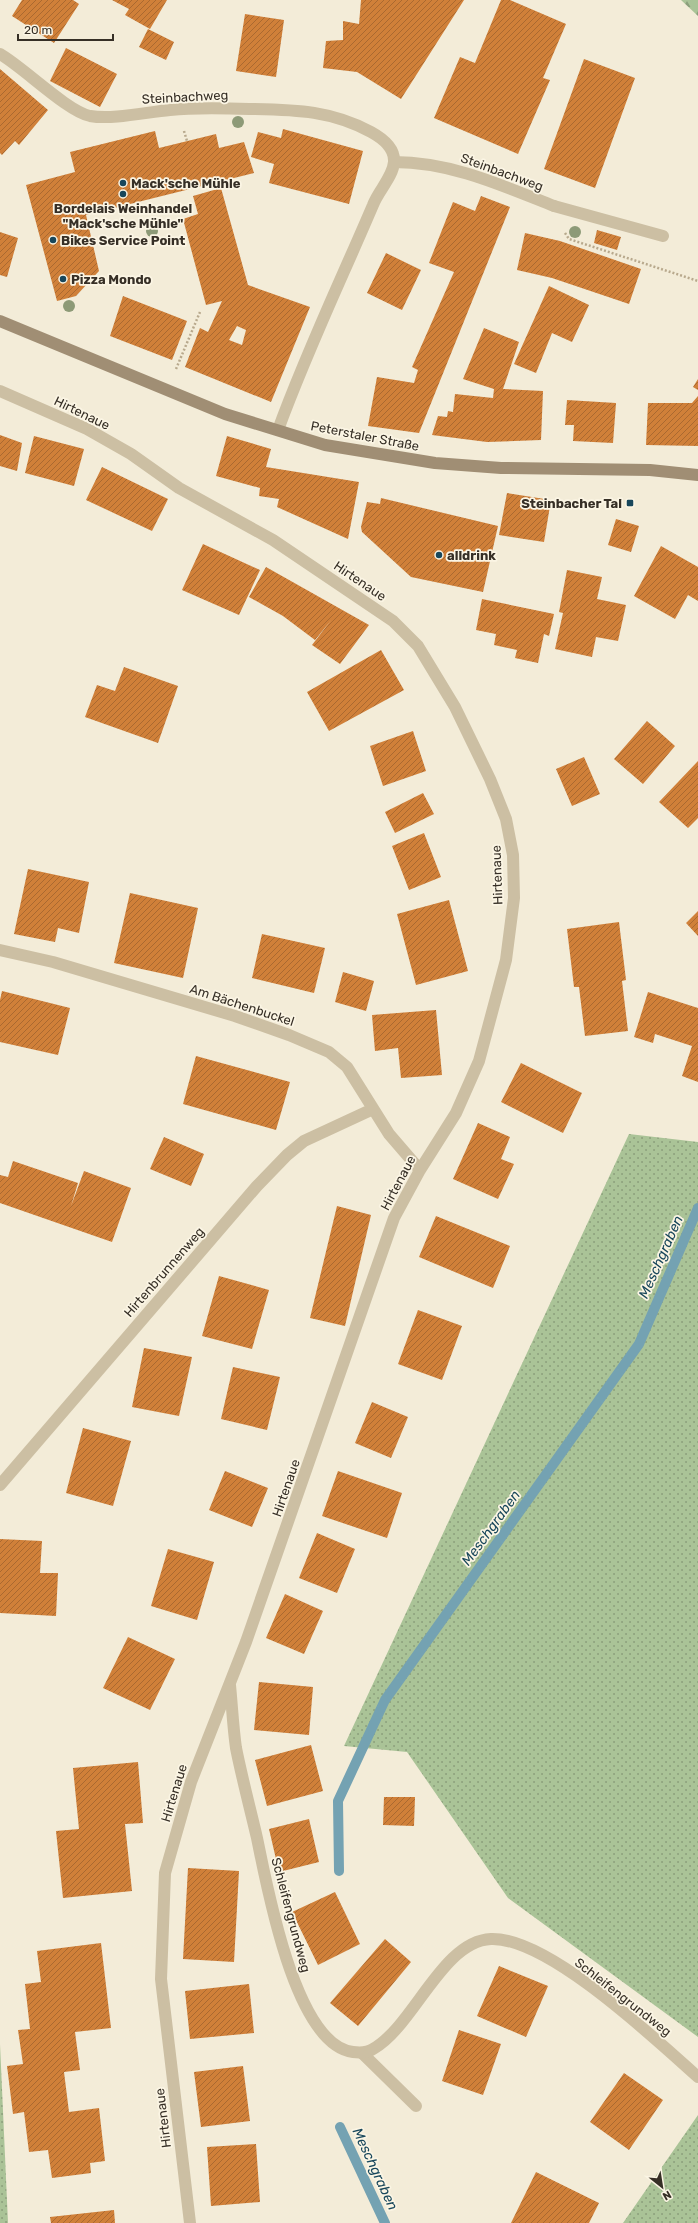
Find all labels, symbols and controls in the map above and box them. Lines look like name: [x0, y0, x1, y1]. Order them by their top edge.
scale bar: [18, 16, 113, 42]
text: 20 m: [24, 23, 52, 37]
street label: Steinbachweg: [141, 87, 229, 108]
street label: Steinbachweg: [458, 150, 545, 195]
place label: Mack'sche Mühle: [131, 176, 241, 191]
marker: Mack'sche Mühle: [118, 178, 128, 188]
marker: Bordelais Weinhandel "Mack'sche Mühle": [118, 189, 128, 199]
place label: Bordelais Weinhandel "Mack'sche Mühle": [54, 201, 192, 231]
place label: Bikes Service Point: [61, 233, 185, 248]
marker: Bikes Service Point: [48, 235, 58, 245]
place label: Pizza Mondo: [71, 272, 152, 287]
marker: Pizza Mondo: [58, 274, 68, 284]
street label: Hirtenaue: [52, 393, 112, 433]
street label: Peterstaler Straße: [310, 418, 420, 454]
place label: Steinbacher Tal: [521, 496, 622, 511]
marker: Steinbacher Tal: [625, 498, 635, 508]
place label: alldrink: [447, 548, 496, 563]
marker: alldrink: [434, 550, 444, 560]
street label: Hirtenaue: [331, 558, 389, 604]
street label: Hirtenaue: [488, 845, 506, 905]
street label: Am Bächenbuckel: [188, 981, 296, 1029]
street label: Hirtenaue: [377, 1153, 419, 1213]
water label: Meschgraben: [635, 1213, 687, 1301]
street label: Hirtenbrunnenweg: [121, 1224, 208, 1321]
street label: Hirtenaue: [269, 1457, 303, 1519]
water label: Meschgraben: [458, 1487, 524, 1569]
street label: Hirtenaue: [158, 1762, 190, 1824]
street label: Schleifengrundweg: [267, 1856, 314, 1974]
street label: Schleifengrundweg: [571, 1955, 674, 2040]
street label: Hirtenaue: [152, 2087, 174, 2149]
water label: Meschgraben: [349, 2125, 401, 2213]
north arrow: [642, 2167, 682, 2207]
text: N: [660, 2188, 673, 2203]

